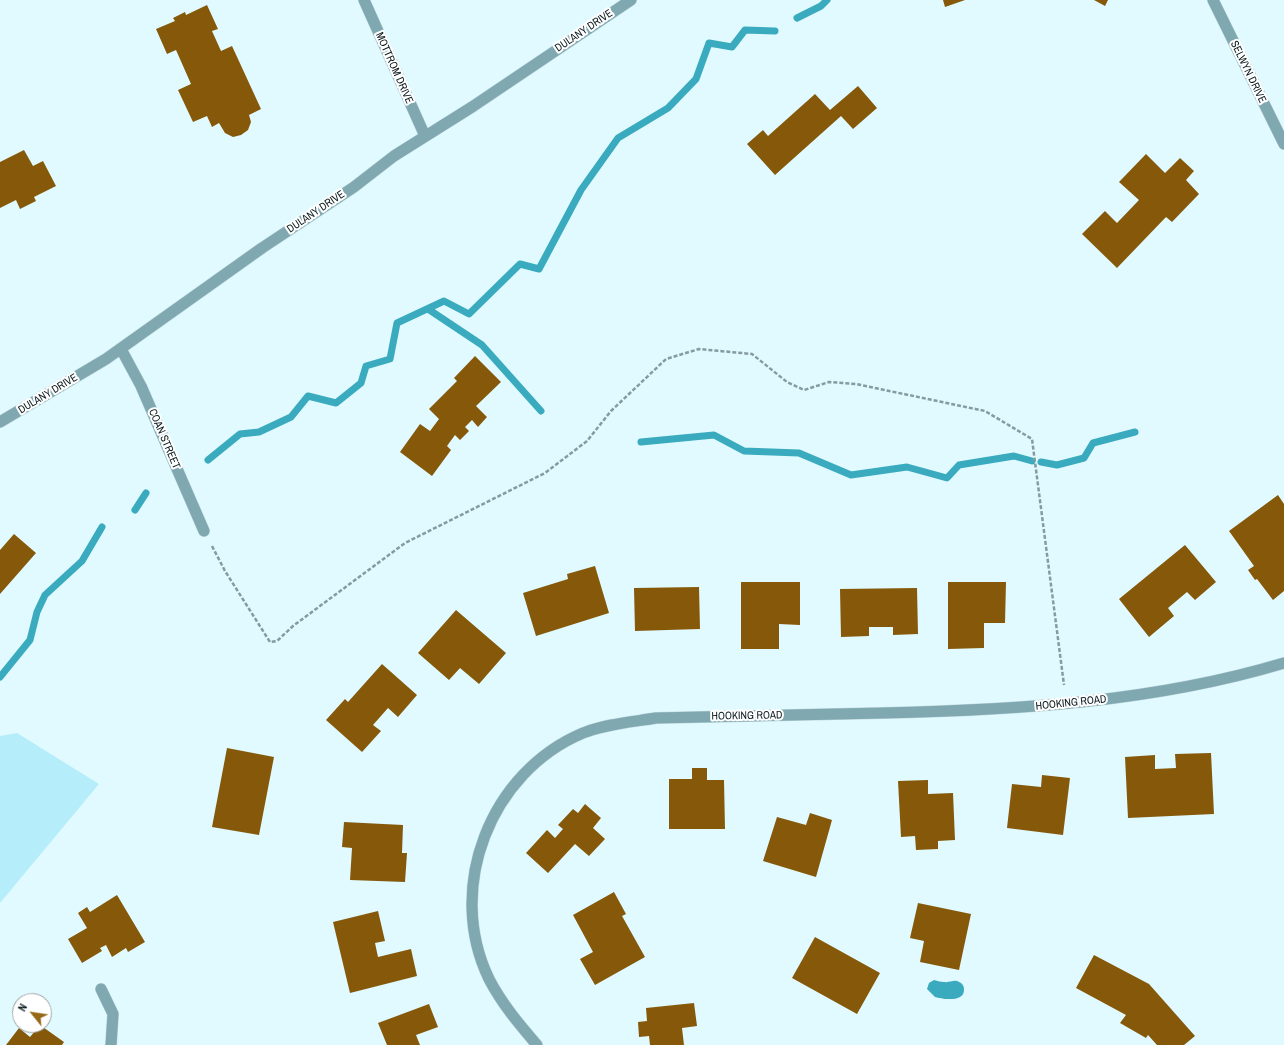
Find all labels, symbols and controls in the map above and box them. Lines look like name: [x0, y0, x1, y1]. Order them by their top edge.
street label: DULANY DRIVE: [553, 7, 615, 55]
street label: MOTTROM DRIVE: [372, 30, 416, 106]
street label: SELWYN DRIVE: [1227, 39, 1269, 105]
street label: DULANY DRIVE: [285, 188, 347, 236]
street label: DULANY DRIVE: [16, 371, 80, 417]
street label: COAN STREET: [145, 407, 183, 471]
street label: HOOKING ROAD: [1035, 693, 1107, 713]
street label: HOOKING ROAD: [711, 709, 783, 723]
north arrow: [12, 993, 52, 1033]
text: N: [15, 1001, 30, 1014]

